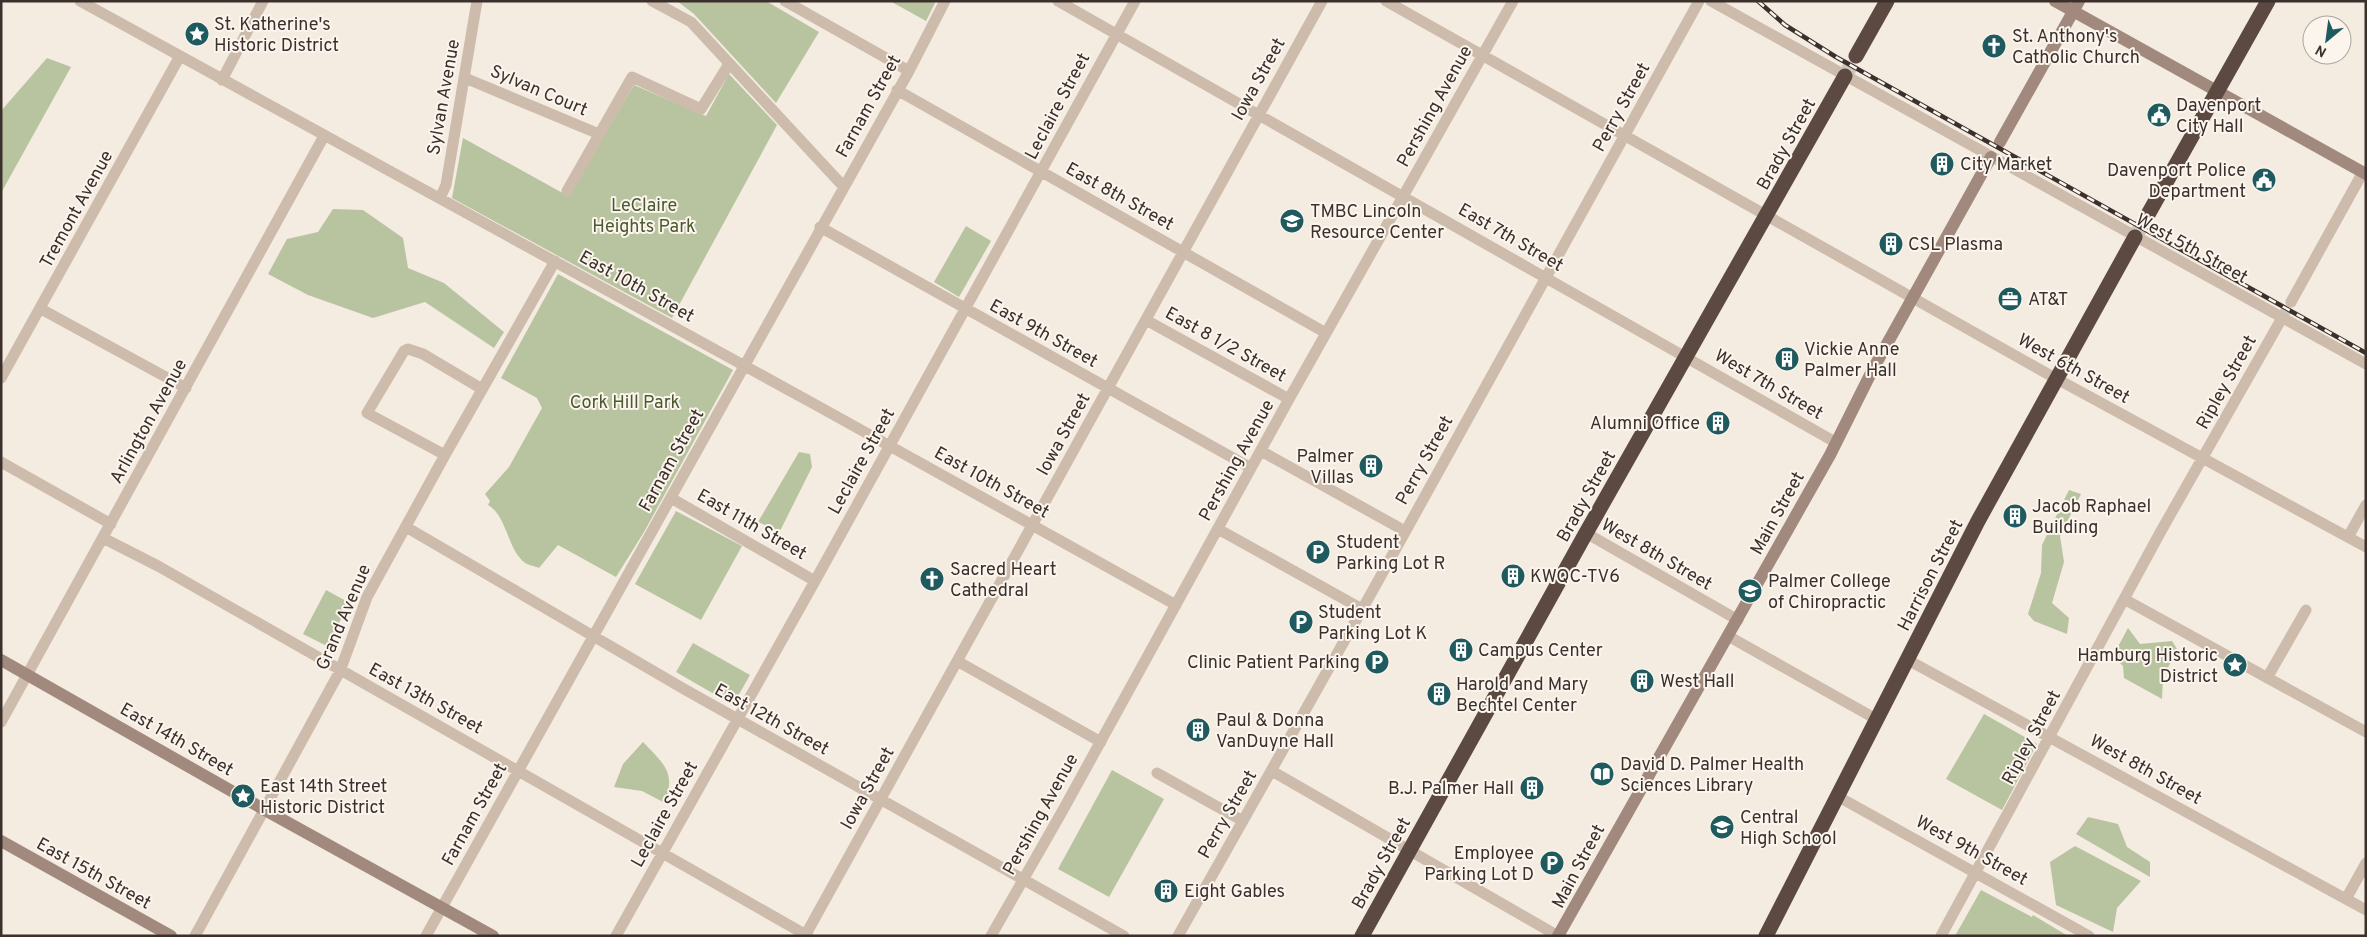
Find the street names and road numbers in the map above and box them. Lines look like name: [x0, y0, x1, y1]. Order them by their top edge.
street label: Iowa Street: [1227, 34, 1291, 125]
street label: Sylvan Avenue: [423, 38, 466, 157]
street label: Pershing Avenue: [1392, 42, 1478, 172]
street label: Leclaire Street: [1021, 49, 1096, 164]
street label: Farnam Street: [832, 51, 907, 162]
street label: Perry Street: [1588, 59, 1656, 156]
street label: Sylvan Court: [486, 61, 591, 122]
street label: Brady Street: [1753, 95, 1822, 195]
street label: Tremont Avenue: [35, 147, 119, 273]
street label: East 8th Street: [1061, 158, 1178, 237]
street label: East 7th Street: [1453, 199, 1567, 278]
street label: West 5th Street: [2131, 209, 2252, 290]
street label: East 10th Street: [575, 246, 698, 328]
street label: East 9th Street: [985, 295, 1102, 374]
street label: East 8 1/2 Street: [1161, 303, 1290, 388]
street label: West 6th Street: [2013, 329, 2133, 410]
street label: Ripley Street: [2192, 332, 2263, 434]
street label: West 7th Street: [1710, 345, 1827, 426]
street label: Arlington Avenue: [105, 355, 193, 488]
street label: Iowa Street: [1032, 389, 1096, 480]
street label: Pershing Avenue: [1194, 396, 1280, 526]
street label: Farnam Street: [635, 405, 710, 516]
street label: Leclaire Street: [824, 405, 901, 519]
street label: Perry Street: [1391, 412, 1459, 509]
street label: East 10th Street: [930, 442, 1053, 524]
street label: Brady Street: [1553, 447, 1622, 547]
street label: Main Street: [1746, 468, 1811, 559]
street label: East 11th Street: [692, 485, 810, 566]
street label: West 8th Street: [1597, 514, 1716, 596]
street label: Harrison Street: [1893, 516, 1969, 635]
street label: Grand Avenue: [312, 561, 377, 674]
street label: East 13th Street: [364, 658, 486, 740]
street label: East 12th Street: [710, 679, 833, 761]
street label: Ripley Street: [1998, 686, 2067, 789]
street label: East 14th Street: [115, 698, 237, 782]
street label: West 8th Street: [2085, 730, 2205, 811]
street label: Iowa Street: [836, 743, 900, 834]
street label: Pershing Avenue: [998, 750, 1084, 880]
street label: Leclaire Street: [627, 758, 704, 872]
street label: Farnam Street: [438, 759, 513, 870]
street label: Perry Street: [1194, 766, 1263, 863]
street label: West 9th Street: [1911, 811, 2031, 892]
street label: Brady Street: [1348, 814, 1417, 914]
street label: Main Street: [1548, 821, 1611, 913]
street label: East 15th Street: [32, 833, 155, 915]

